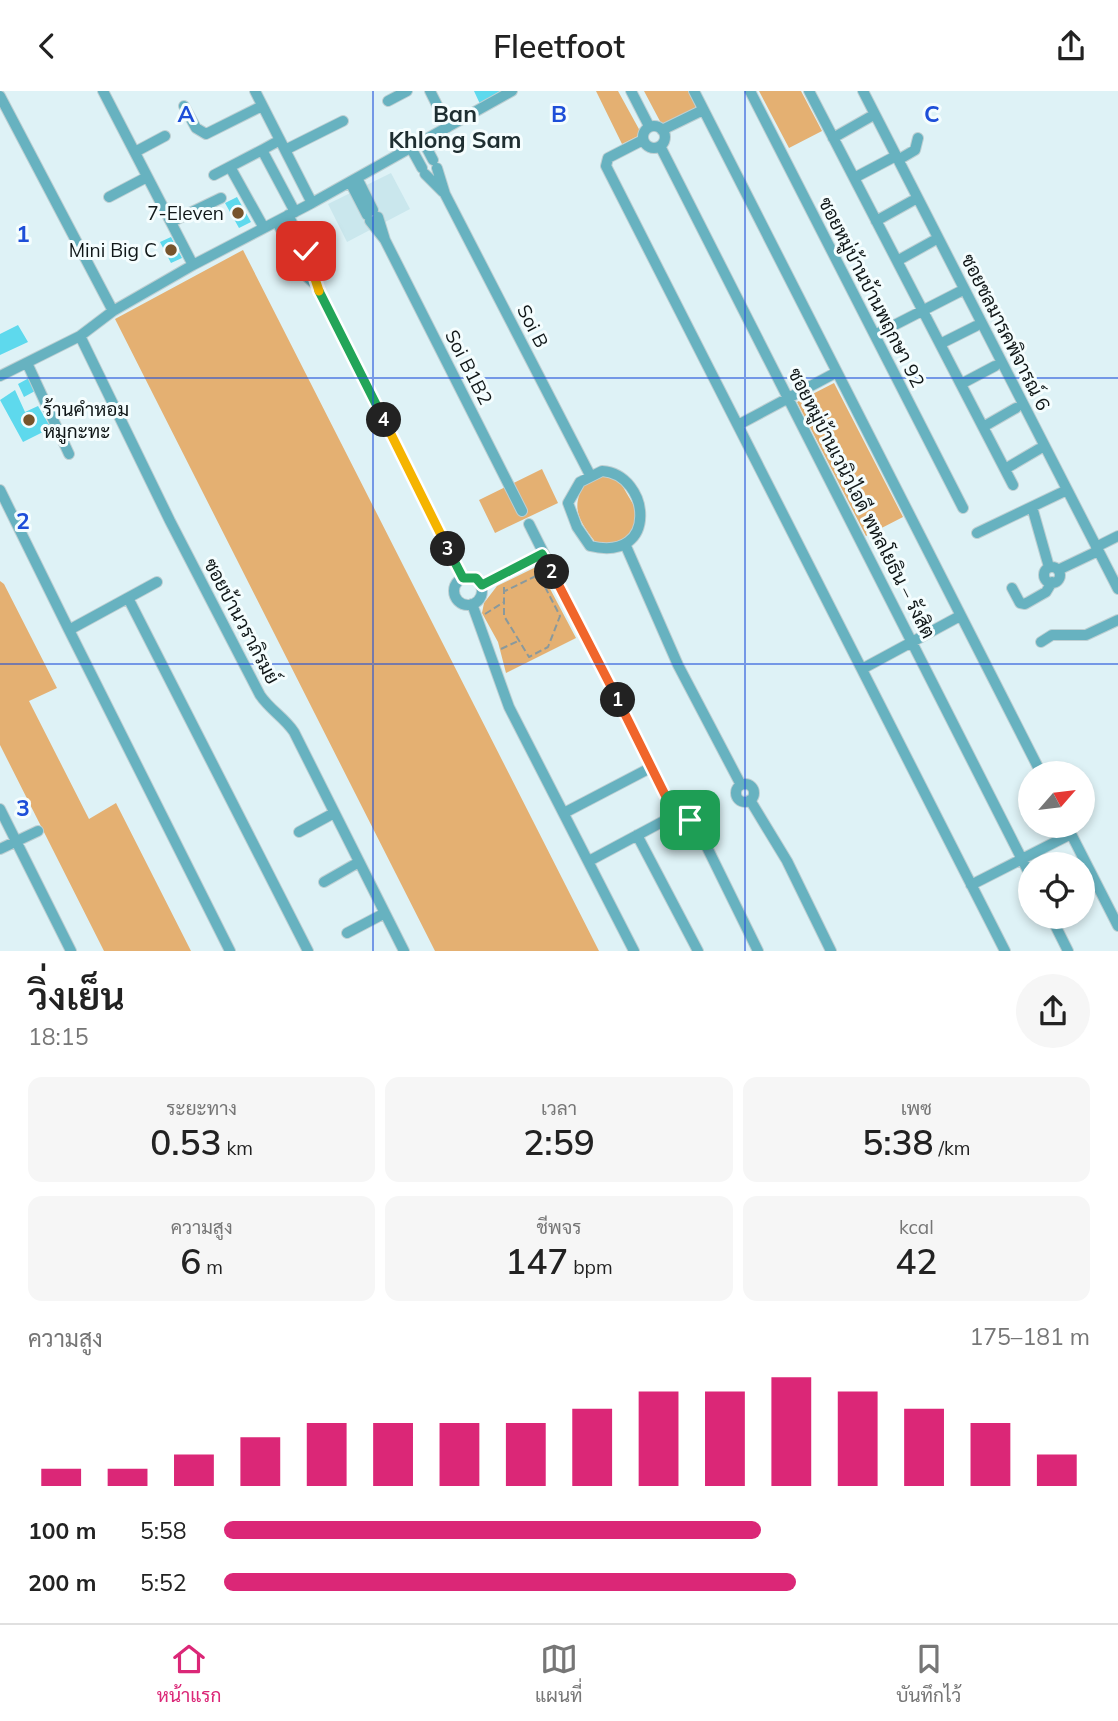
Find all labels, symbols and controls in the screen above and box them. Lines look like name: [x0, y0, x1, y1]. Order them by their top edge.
text: Fleetfoot: [493, 26, 625, 66]
icon: back: [28, 27, 66, 65]
icon: share: [1052, 27, 1090, 65]
text: A: [177, 99, 195, 128]
district label: Ban Khlong Sam: [388, 99, 522, 154]
text: B: [551, 99, 567, 128]
text: C: [924, 99, 940, 128]
street label: ซอยหมู่บ้านบ้านพฤกษา 92: [812, 193, 930, 392]
place label: 7-Eleven: [147, 201, 224, 225]
marker: 7-Eleven: [230, 205, 246, 221]
text: 1: [16, 219, 30, 248]
pin: [276, 221, 336, 281]
icon: check: [287, 232, 325, 270]
place label: Mini Big C: [69, 238, 157, 262]
marker: Mini Big C: [163, 242, 179, 258]
street label: ซอยชลมารคพิจารณ์ 6: [956, 250, 1056, 414]
street label: Soi B: [512, 300, 554, 352]
street label: Soi B1B2: [440, 326, 498, 408]
street label: ซอยหมู่บ้านเวนิวไอดี พหลโยธิน – รังสิต: [781, 364, 941, 643]
place label: ร้านคำหอม หมูกะทะ: [43, 397, 129, 445]
pin: 4: [366, 403, 402, 437]
text: 4: [378, 407, 389, 431]
marker: ร้านคำหอม หมูกะทะ: [21, 412, 37, 428]
text: 2: [16, 506, 30, 535]
pin: 3: [430, 531, 466, 567]
text: 3: [442, 536, 453, 560]
street label: ซอยบ้านวราภิรมย์: [199, 554, 285, 688]
pin: 2: [534, 554, 570, 589]
text: 2: [546, 559, 557, 583]
pin: 1: [600, 683, 636, 717]
text: 1: [612, 687, 623, 711]
north arrow: [1018, 761, 1096, 838]
map controls: [1018, 761, 1095, 929]
pin: [660, 790, 720, 850]
text: 3: [16, 793, 30, 822]
icon: arrive: [671, 801, 709, 839]
button: locate: [1018, 852, 1095, 929]
text: วิ่งเย็น: [28, 972, 125, 1020]
button: share: [1016, 974, 1090, 1048]
text: 18:15: [28, 1022, 88, 1051]
text: ระยะทาง: [166, 1096, 237, 1120]
text: เวลา: [541, 1096, 577, 1120]
text: เพซ: [901, 1096, 932, 1120]
text: 0.53: [150, 1120, 222, 1164]
text: 2:59: [523, 1120, 595, 1164]
text: 5:38: [862, 1120, 934, 1164]
text: km: [222, 1136, 253, 1160]
text: /km: [934, 1136, 970, 1160]
text: ความสูง: [171, 1215, 233, 1239]
text: ชีพจร: [537, 1215, 581, 1239]
text: kcal: [899, 1215, 934, 1239]
text: 6: [180, 1239, 201, 1283]
text: 147: [505, 1239, 568, 1283]
text: 42: [895, 1239, 937, 1283]
text: m: [201, 1255, 223, 1279]
text: bpm: [568, 1255, 613, 1279]
text: 175–181 m: [969, 1322, 1090, 1351]
text: ความสูง: [28, 1324, 103, 1353]
text: 100 m: [28, 1516, 96, 1545]
text: 5:58: [140, 1516, 187, 1545]
text: 200 m: [28, 1568, 96, 1597]
text: 5:52: [140, 1568, 187, 1597]
tab: หน้าแรก: [157, 1640, 221, 1707]
tab: แผนที่: [535, 1640, 583, 1707]
tab: บันทึกไว้: [896, 1640, 961, 1707]

